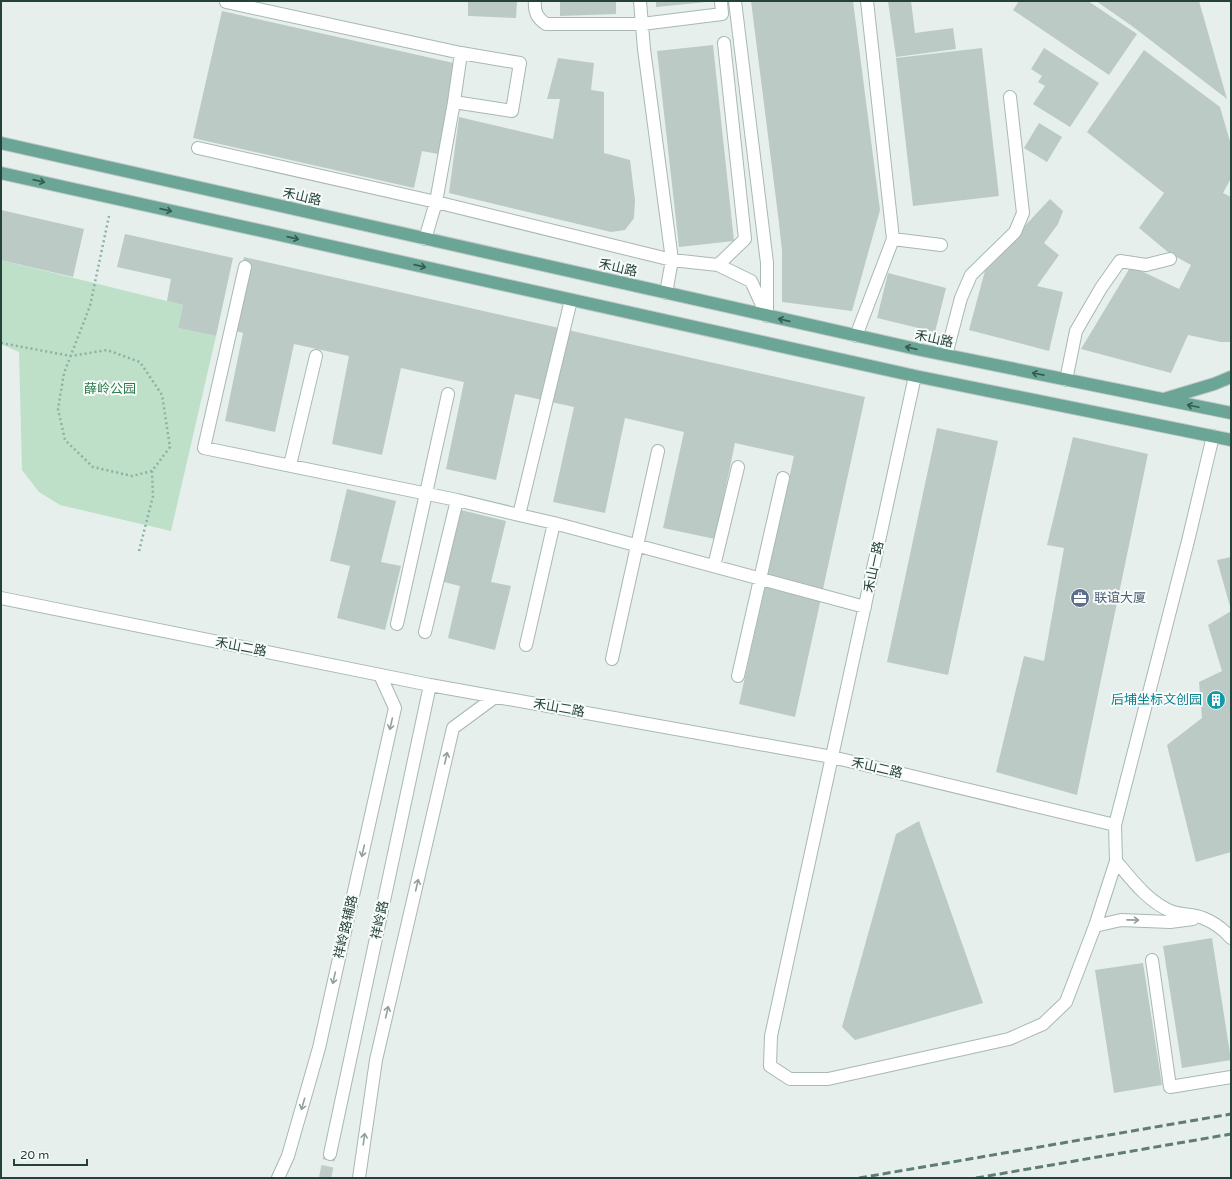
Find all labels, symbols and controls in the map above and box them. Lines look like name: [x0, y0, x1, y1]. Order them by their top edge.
one-way arrow: [32, 178, 45, 186]
street label: 禾山路: [281, 185, 323, 209]
one-way arrow: [159, 206, 172, 214]
one-way arrow: [286, 234, 299, 242]
street label: 禾山路: [597, 256, 639, 280]
one-way arrow: [413, 263, 426, 271]
one-way arrow: [778, 315, 791, 323]
street label: 禾山路: [913, 327, 955, 351]
one-way arrow: [904, 344, 917, 352]
one-way arrow: [1032, 370, 1045, 378]
park label: 薛岭公园: [84, 381, 136, 397]
one-way arrow: [1187, 401, 1200, 409]
street label: 禾山一路: [861, 540, 887, 594]
office icon: 联谊大厦: [1069, 587, 1091, 609]
place label: 联谊大厦: [1094, 590, 1146, 606]
street label: 禾山二路: [214, 634, 268, 660]
building icon: 后埔坐标文创园: [1205, 689, 1227, 711]
place label: 后埔坐标文创园: [1111, 692, 1202, 708]
street label: 禾山二路: [532, 696, 586, 720]
one-way arrow: [387, 717, 394, 730]
one-way arrow: [443, 752, 450, 765]
street label: 禾山二路: [850, 754, 904, 782]
one-way arrow: [358, 844, 366, 857]
one-way arrow: [413, 879, 421, 892]
street label: 祥岭路辅路: [331, 894, 361, 960]
street label: 祥岭路: [368, 899, 392, 941]
one-way arrow: [1126, 916, 1139, 924]
one-way arrow: [330, 971, 338, 984]
one-way arrow: [384, 1005, 392, 1018]
one-way arrow: [299, 1097, 306, 1110]
one-way arrow: [360, 1133, 368, 1146]
scale bar: [14, 1141, 87, 1167]
text: 20 m: [20, 1148, 49, 1162]

